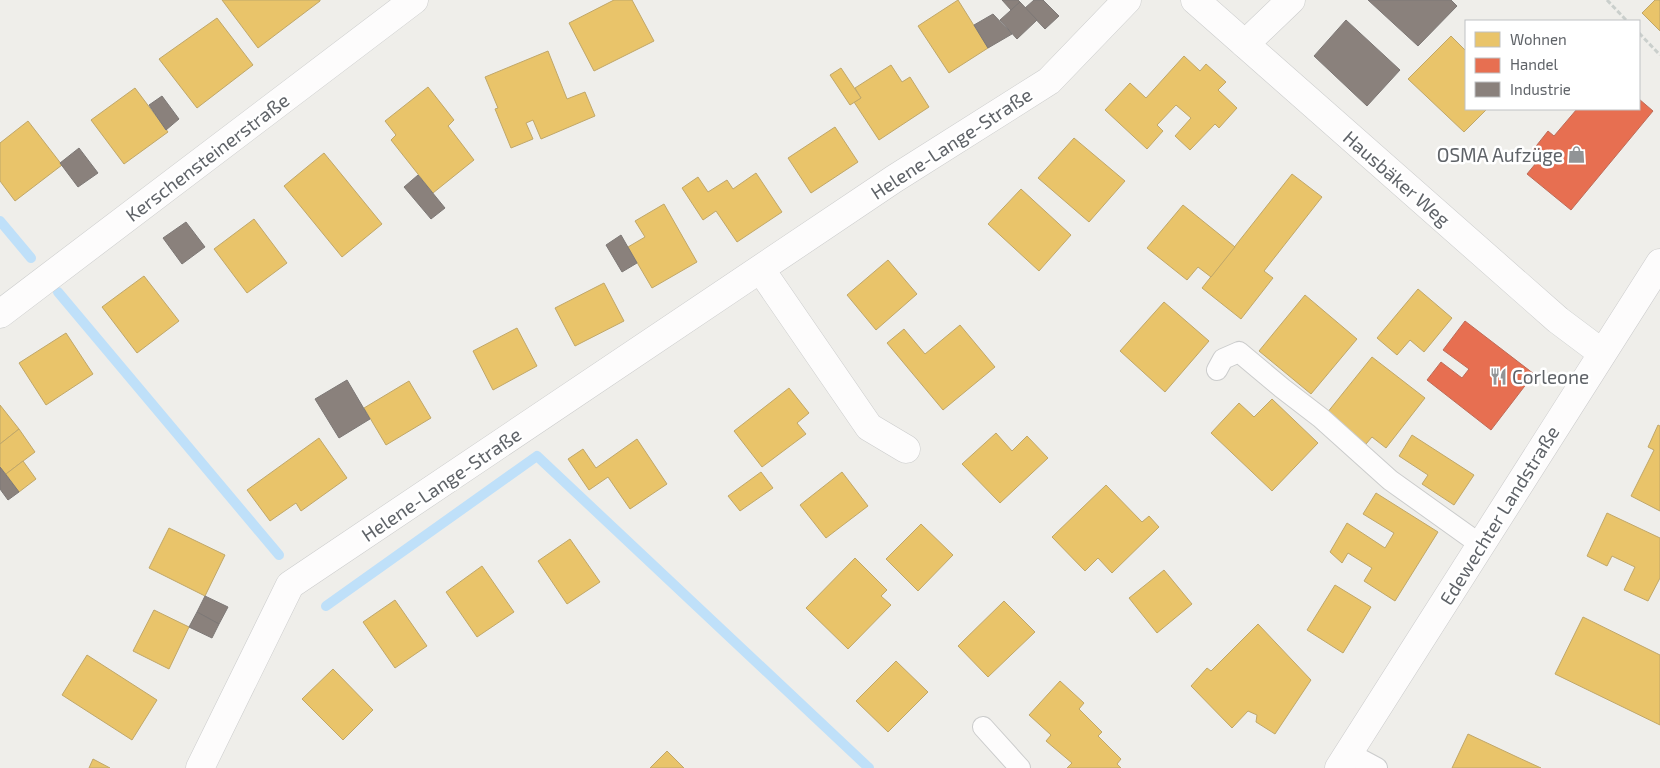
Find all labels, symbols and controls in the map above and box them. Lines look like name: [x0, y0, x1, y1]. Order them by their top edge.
legend: [1465, 20, 1640, 110]
text: Wohnen: [1510, 30, 1567, 48]
text: Handel: [1510, 55, 1559, 73]
text: Industrie: [1510, 80, 1571, 98]
street label: Helene-Lange-Straße: [866, 82, 1036, 204]
street label: Kerschensteinerstraße: [121, 88, 293, 226]
street label: Hausbäker Weg: [1339, 125, 1455, 231]
place label: OSMA Aufzüge: [1437, 143, 1563, 166]
shop icon: OSMA Aufzüge: [1567, 144, 1587, 164]
place label: Corleone: [1512, 365, 1589, 388]
restaurant icon: Corleone: [1488, 366, 1508, 386]
street label: Edewechter Landstraße: [1434, 421, 1564, 609]
street label: Helene-Lange-Straße: [357, 422, 525, 546]

